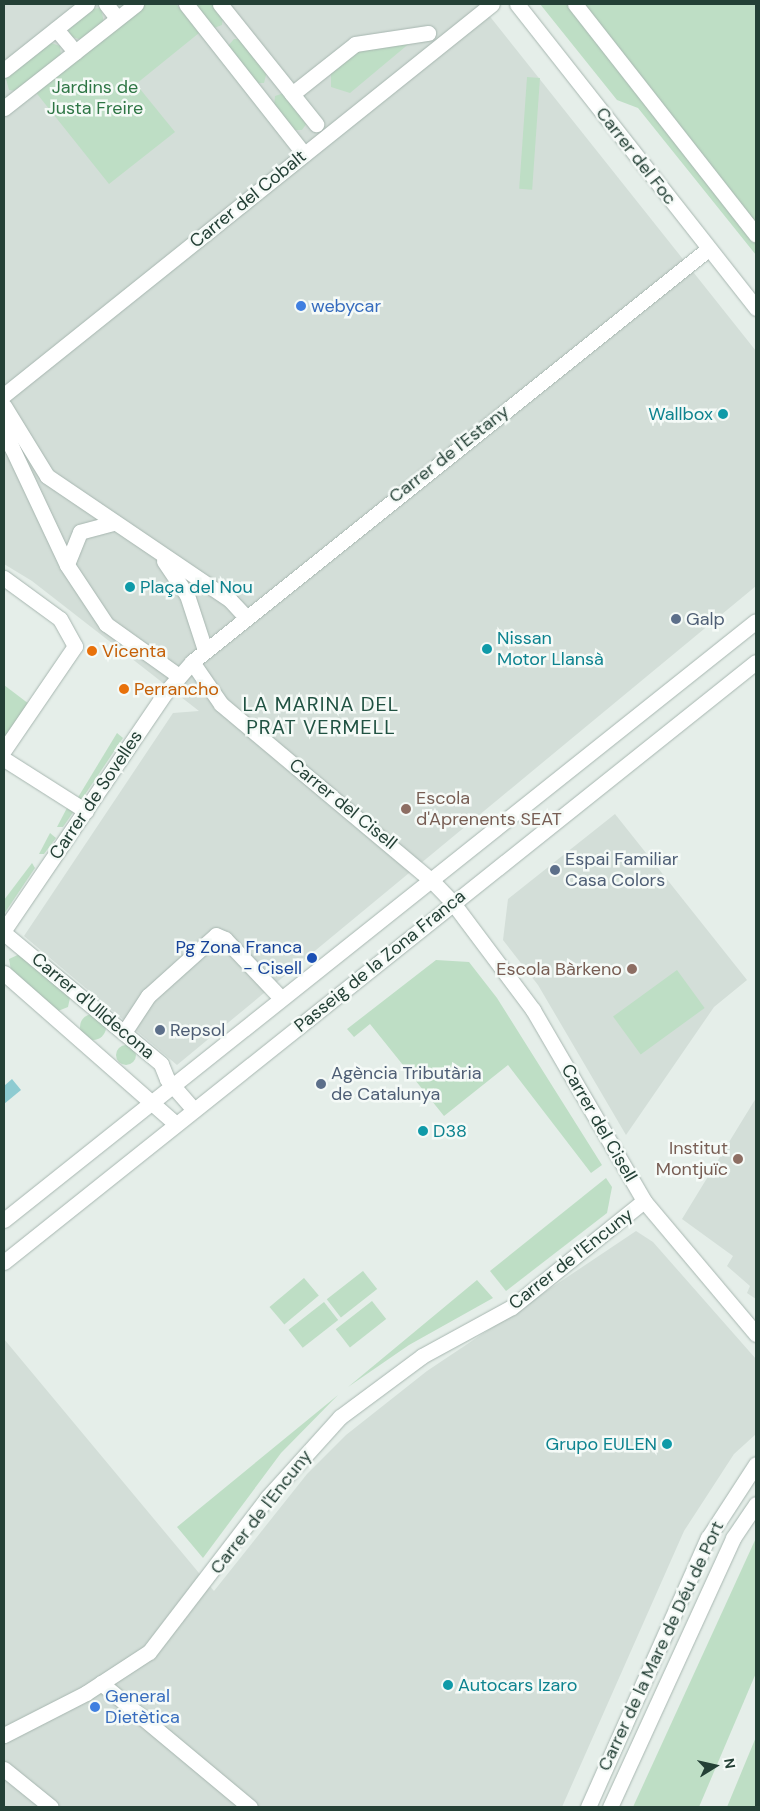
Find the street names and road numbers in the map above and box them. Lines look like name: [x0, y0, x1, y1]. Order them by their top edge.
street label: Carrer del Foc: [591, 103, 681, 209]
street label: Carrer del Cobalt: [185, 145, 311, 253]
street label: Carrer de l'Estany: [385, 400, 513, 508]
street label: Carrer de Sovelles: [45, 726, 147, 864]
street label: Carrer del Cisell: [285, 754, 401, 854]
street label: Passeig de la Zona Franca: [290, 885, 470, 1037]
street label: Carrer d'Ulldecona: [27, 948, 159, 1064]
street label: Carrer del Cisell: [557, 1060, 641, 1186]
street label: Carrer de l'Encuny: [505, 1204, 637, 1314]
street label: Carrer de l'Encuny: [206, 1446, 316, 1578]
street label: Carrer de la Mare de Déu de Port: [594, 1518, 728, 1774]

